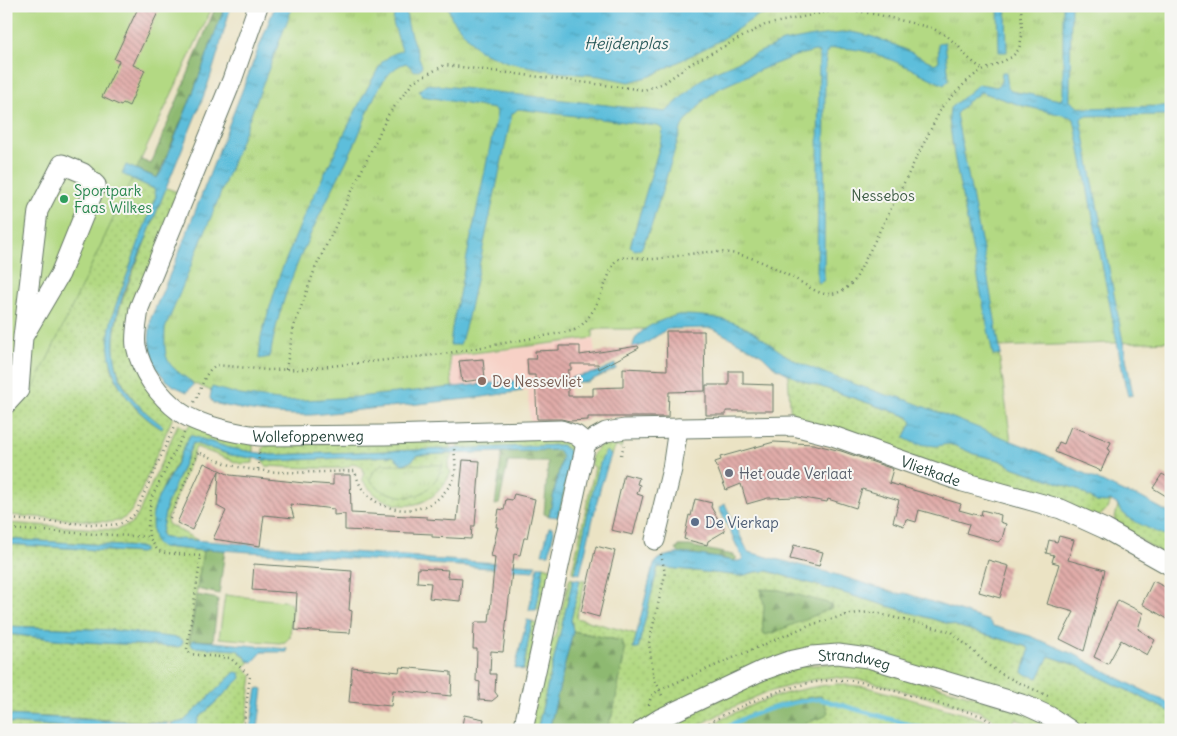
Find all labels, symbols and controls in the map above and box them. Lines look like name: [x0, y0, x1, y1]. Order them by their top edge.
water label: Heijdenplas: [584, 33, 668, 53]
place label: Sportpark Faas Wilkes: [74, 181, 152, 217]
park label: Nessebos: [851, 186, 915, 205]
marker: Sportpark Faas Wilkes: [58, 193, 70, 205]
place label: De Nessevliet: [492, 372, 582, 391]
marker: De Nessevliet: [476, 375, 488, 387]
street label: Wollefoppenweg: [251, 426, 364, 446]
street label: Vlietkade: [898, 451, 963, 490]
place label: Het oude Verlaat: [739, 464, 852, 483]
marker: Het oude Verlaat: [723, 467, 735, 479]
place label: De Vierkap: [705, 513, 779, 532]
marker: De Vierkap: [689, 516, 701, 528]
street label: Strandweg: [817, 644, 893, 674]

